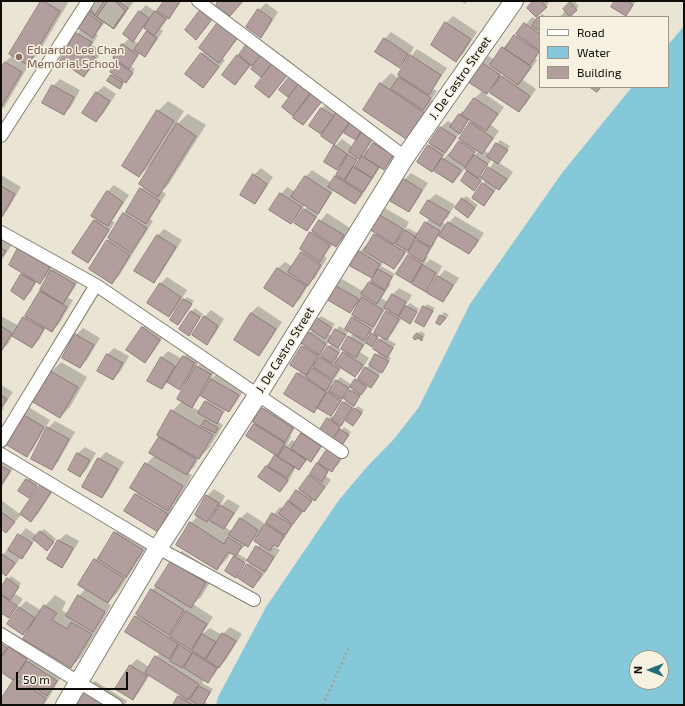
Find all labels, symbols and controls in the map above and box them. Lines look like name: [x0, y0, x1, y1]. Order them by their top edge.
legend: [539, 16, 669, 88]
text: Road: [577, 25, 605, 39]
street label: J. De Castro Street: [426, 34, 494, 122]
place label: Eduardo Lee Chan Memorial School: [27, 43, 124, 71]
text: Water: [577, 45, 611, 59]
marker: Eduardo Lee Chan Memorial School: [14, 52, 24, 62]
text: Building: [577, 65, 621, 79]
street label: J. De Castro Street: [253, 305, 317, 395]
north arrow: [629, 650, 669, 690]
scale bar: [18, 664, 130, 690]
text: N: [631, 666, 644, 674]
text: 50 m: [23, 672, 50, 686]

